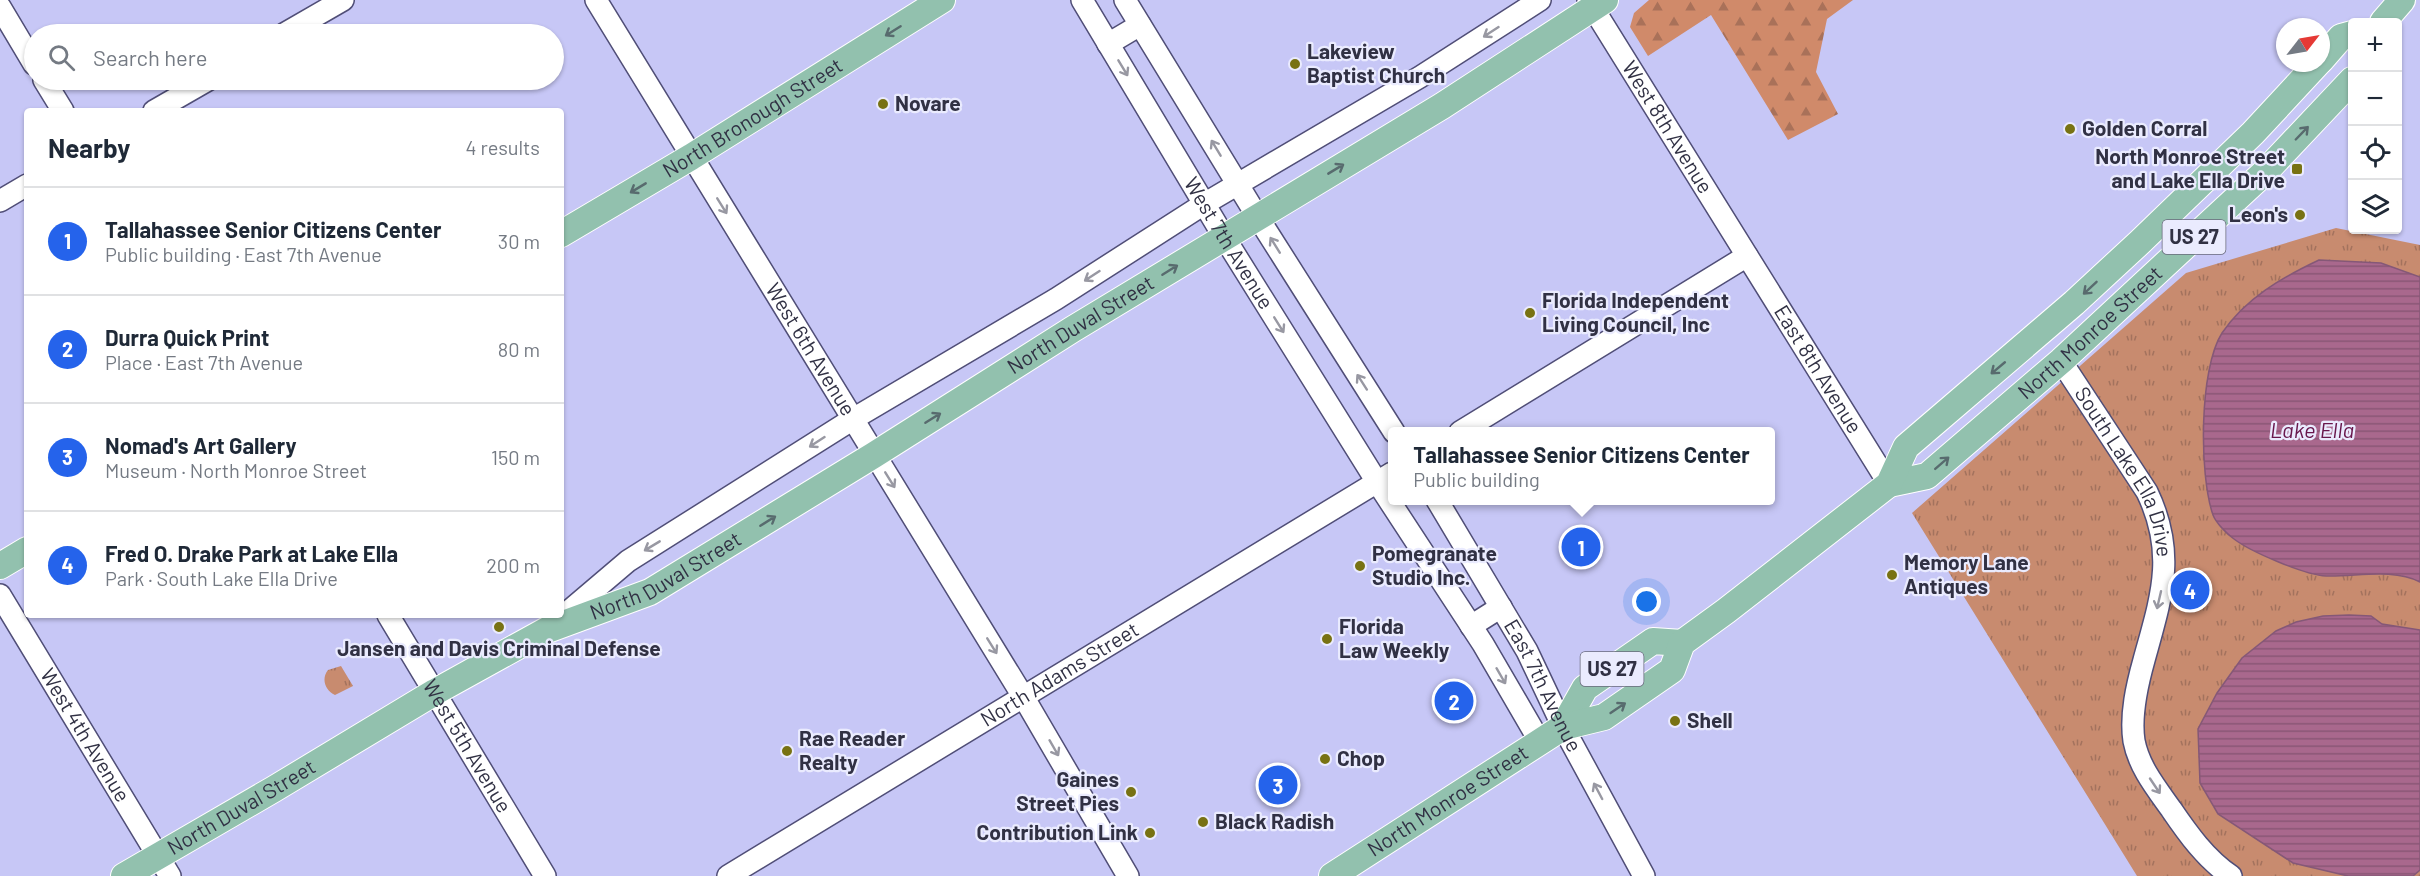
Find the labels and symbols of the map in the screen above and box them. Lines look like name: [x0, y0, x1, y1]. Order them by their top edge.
north arrow: [2276, 18, 2330, 72]
one-way arrow: [885, 25, 902, 37]
one-way arrow: [1483, 26, 1499, 38]
place label: Lakeview Baptist Church: [1307, 38, 1445, 87]
street label: North Bronough Street: [658, 52, 846, 182]
street label: West 8th Avenue: [1618, 56, 1719, 197]
marker: Lakeview Baptist Church: [1288, 57, 1302, 71]
one-way arrow: [1117, 59, 1129, 76]
place label: Novare: [895, 90, 961, 115]
marker: Novare: [876, 97, 890, 111]
place label: Golden Corral: [2082, 115, 2207, 140]
marker: Golden Corral: [2063, 122, 2077, 136]
one-way arrow: [2294, 126, 2309, 141]
one-way arrow: [1209, 140, 1221, 157]
place label: North Monroe Street and Lake Ella Drive: [2095, 143, 2285, 192]
one-way arrow: [1327, 162, 1344, 174]
marker: North Monroe Street and Lake Ella Drive: [2290, 162, 2304, 176]
street label: West 7th Avenue: [1180, 172, 1280, 313]
one-way arrow: [629, 183, 646, 195]
one-way arrow: [715, 198, 728, 215]
place label: Leon's: [2229, 201, 2288, 226]
marker: Leon's: [2293, 208, 2307, 222]
road number: US 27: [2162, 220, 2226, 254]
one-way arrow: [1269, 237, 1281, 254]
street label: North Monroe Street: [2012, 260, 2167, 404]
one-way arrow: [1161, 263, 1178, 275]
street label: North Duval Street: [1002, 269, 1158, 378]
one-way arrow: [1084, 271, 1101, 283]
street label: West 6th Avenue: [761, 278, 862, 420]
one-way arrow: [2083, 281, 2098, 295]
place label: Florida Independent Living Council, Inc: [1542, 287, 1729, 336]
street label: East 8th Avenue: [1770, 300, 1868, 437]
marker: Florida Independent Living Council, Inc: [1523, 306, 1537, 320]
one-way arrow: [1273, 316, 1285, 333]
one-way arrow: [1990, 362, 2006, 375]
one-way arrow: [1356, 375, 1368, 391]
street label: South Lake Ella Drive: [2070, 382, 2178, 558]
one-way arrow: [924, 411, 941, 423]
water label: Lake Ella: [2270, 416, 2354, 442]
one-way arrow: [809, 436, 826, 448]
one-way arrow: [1934, 456, 1949, 470]
one-way arrow: [884, 471, 896, 488]
one-way arrow: [759, 514, 776, 527]
pin: 1: [1562, 524, 1600, 570]
street label: North Duval Street: [586, 525, 745, 624]
place label: Pomegranate Studio Inc.: [1372, 540, 1497, 589]
one-way arrow: [644, 541, 661, 553]
place label: Memory Lane Antiques: [1904, 549, 2029, 598]
marker: Pomegranate Studio Inc.: [1353, 559, 1367, 573]
marker: Memory Lane Antiques: [1885, 568, 1899, 582]
pin: 4: [2170, 568, 2210, 612]
your location: [1632, 587, 1661, 616]
one-way arrow: [2152, 590, 2164, 609]
place label: Florida Law Weekly: [1339, 613, 1450, 662]
street label: East 7th Avenue: [1500, 614, 1588, 756]
street label: North Adams Street: [975, 616, 1143, 731]
marker: Jansen and Davis Criminal Defense: [492, 620, 506, 634]
marker: Florida Law Weekly: [1320, 632, 1334, 646]
place label: Jansen and Davis Criminal Defense: [337, 635, 661, 660]
one-way arrow: [987, 637, 999, 654]
road number: US 27: [1580, 652, 1644, 686]
street label: West 4th Avenue: [36, 663, 136, 806]
one-way arrow: [1495, 667, 1507, 684]
street label: West 5th Avenue: [418, 674, 518, 817]
pin: 2: [1434, 678, 1474, 724]
one-way arrow: [1609, 702, 1625, 714]
place label: Shell: [1687, 707, 1733, 732]
marker: Shell: [1668, 714, 1682, 728]
place label: Rae Reader Realty: [799, 725, 905, 774]
one-way arrow: [1048, 739, 1060, 756]
street label: North Monroe Street: [1362, 739, 1532, 861]
marker: Rae Reader Realty: [780, 744, 794, 758]
place label: Chop: [1337, 745, 1385, 770]
marker: Chop: [1318, 752, 1332, 766]
street label: North Duval Street: [162, 753, 319, 859]
pin: 3: [1258, 762, 1298, 808]
place label: Gaines Street Pies: [1016, 766, 1119, 815]
one-way arrow: [2149, 778, 2161, 794]
one-way arrow: [1592, 783, 1603, 801]
marker: Gaines Street Pies: [1124, 785, 1138, 799]
place label: Black Radish: [1215, 808, 1334, 833]
marker: Black Radish: [1196, 815, 1210, 829]
place label: Contribution Link: [977, 819, 1138, 844]
marker: Contribution Link: [1143, 826, 1157, 840]

